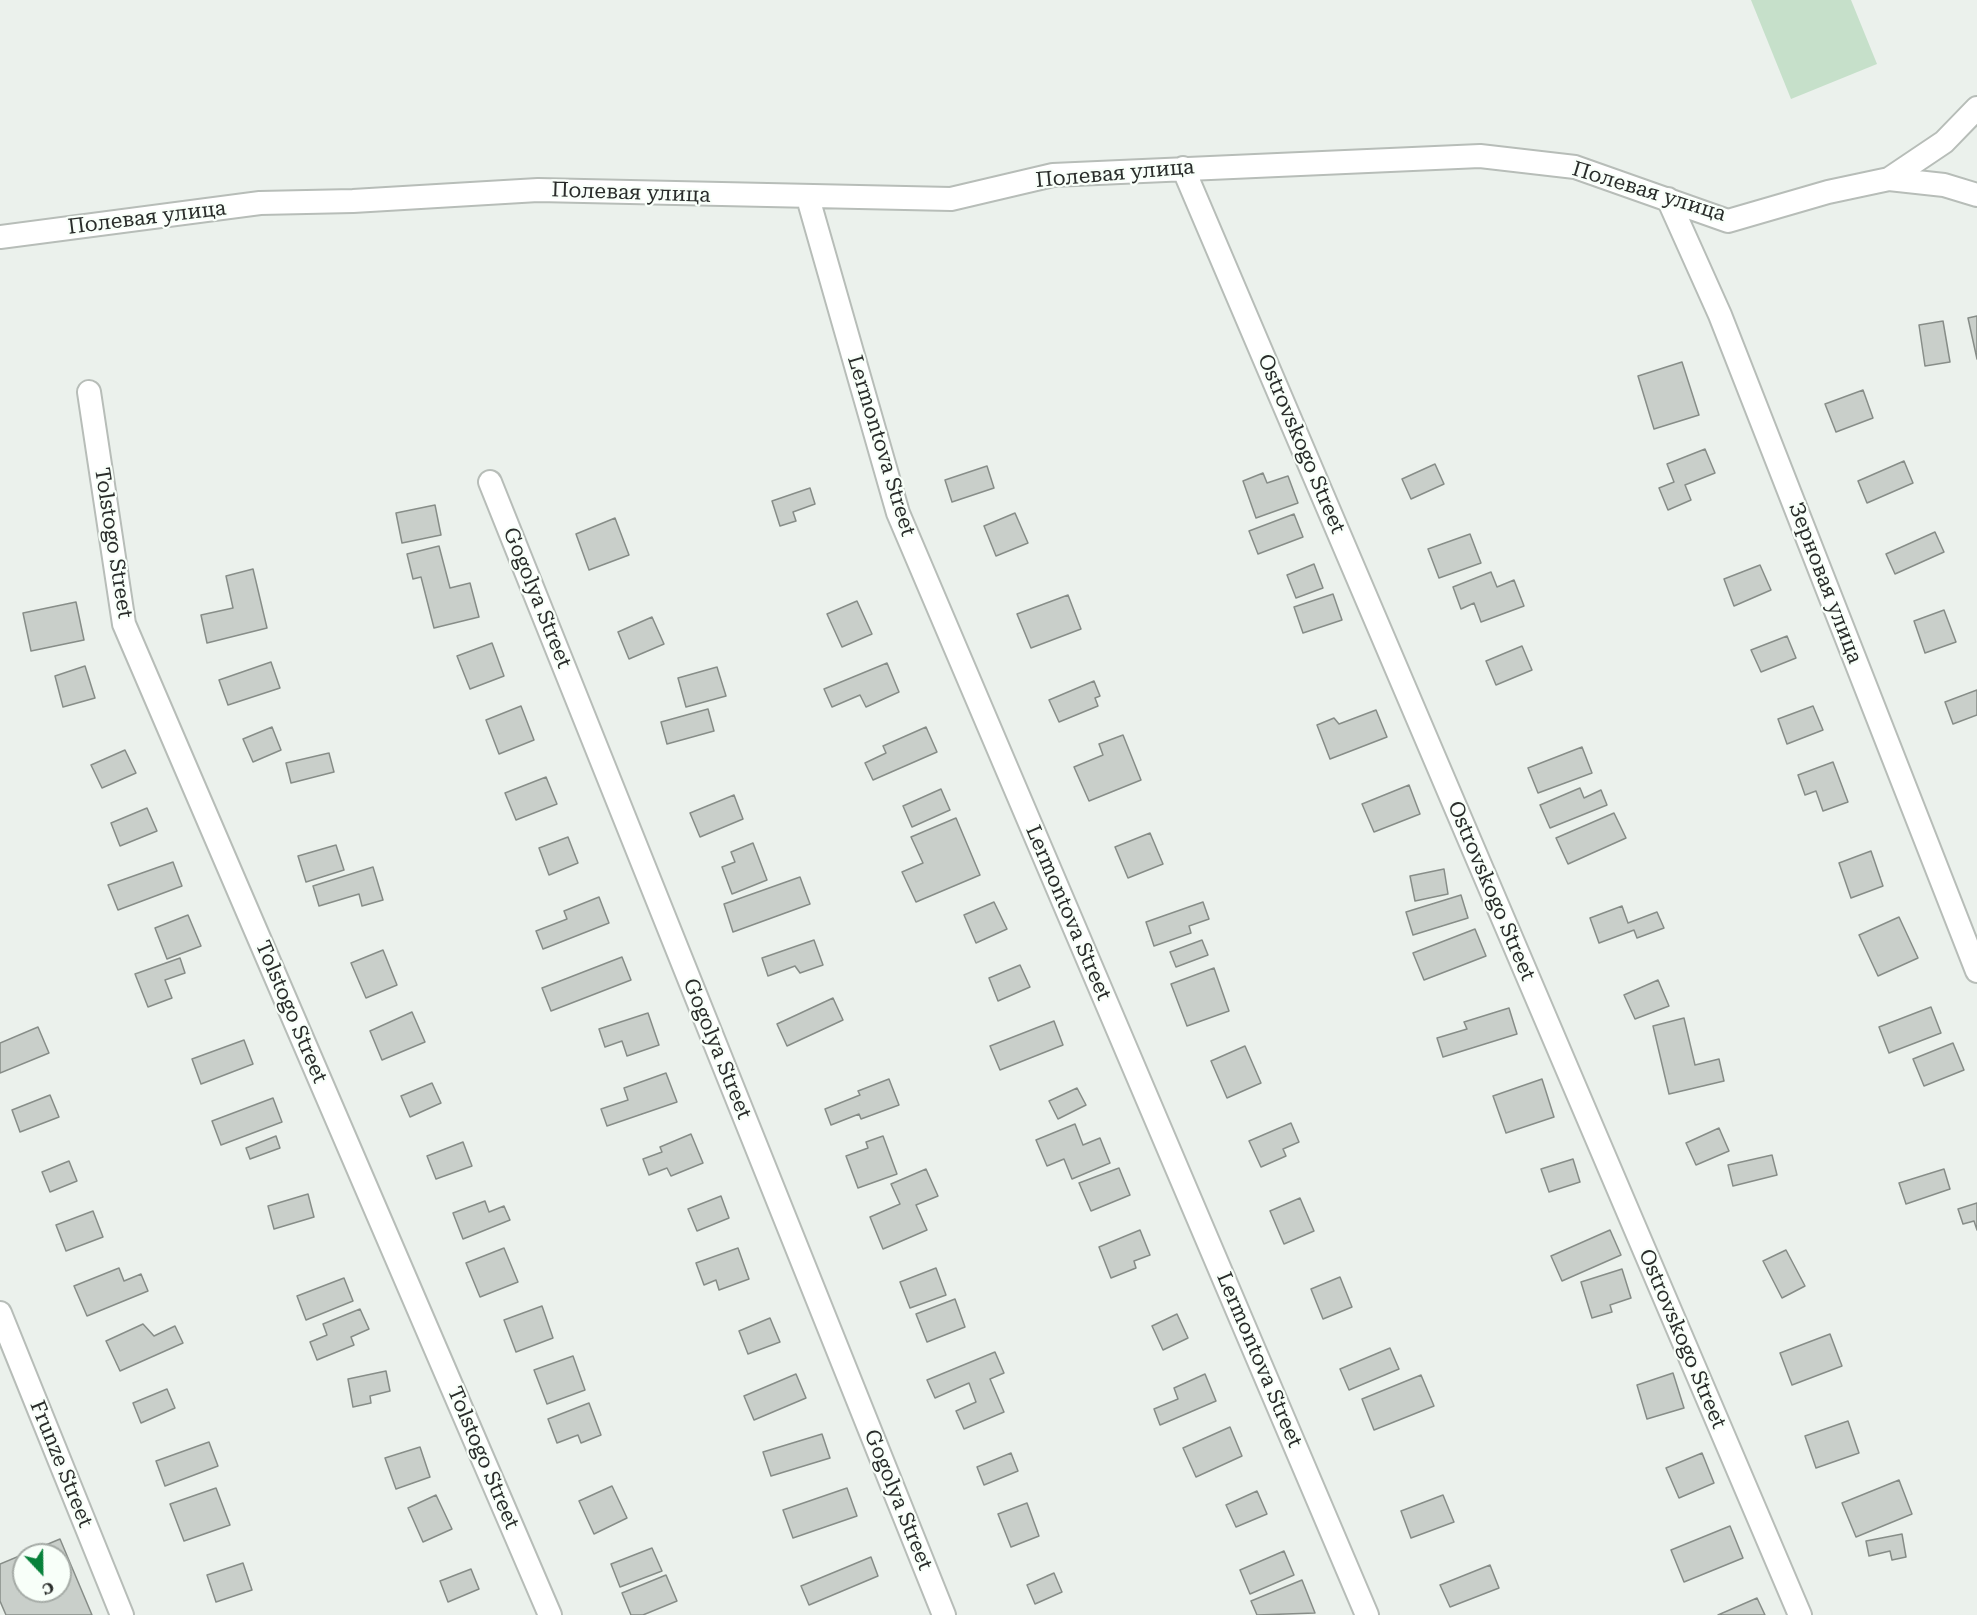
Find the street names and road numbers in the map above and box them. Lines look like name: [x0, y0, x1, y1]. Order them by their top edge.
street label: Полевая улица: [1035, 155, 1195, 193]
street label: Полевая улица: [1569, 157, 1729, 227]
street label: Полевая улица: [551, 178, 711, 208]
street label: Полевая улица: [66, 196, 228, 240]
street label: Ostrovskogo Street: [1252, 350, 1350, 538]
street label: Lermontova Street: [842, 353, 920, 539]
street label: Tolstogo Street: [89, 466, 137, 620]
street label: Зерновая улица: [1783, 499, 1867, 667]
street label: Gogolya Street: [497, 524, 577, 672]
street label: Ostrovskogo Street: [1442, 797, 1540, 985]
street label: Lermontova Street: [1020, 822, 1116, 1004]
street label: Tolstogo Street: [250, 937, 332, 1087]
street label: Gogolya Street: [677, 975, 757, 1123]
street label: Ostrovskogo Street: [1633, 1245, 1731, 1433]
street label: Lermontova Street: [1211, 1269, 1307, 1451]
street label: Tolstogo Street: [442, 1383, 524, 1533]
street label: Frunze Street: [24, 1397, 98, 1531]
street label: Gogolya Street: [858, 1426, 938, 1574]

